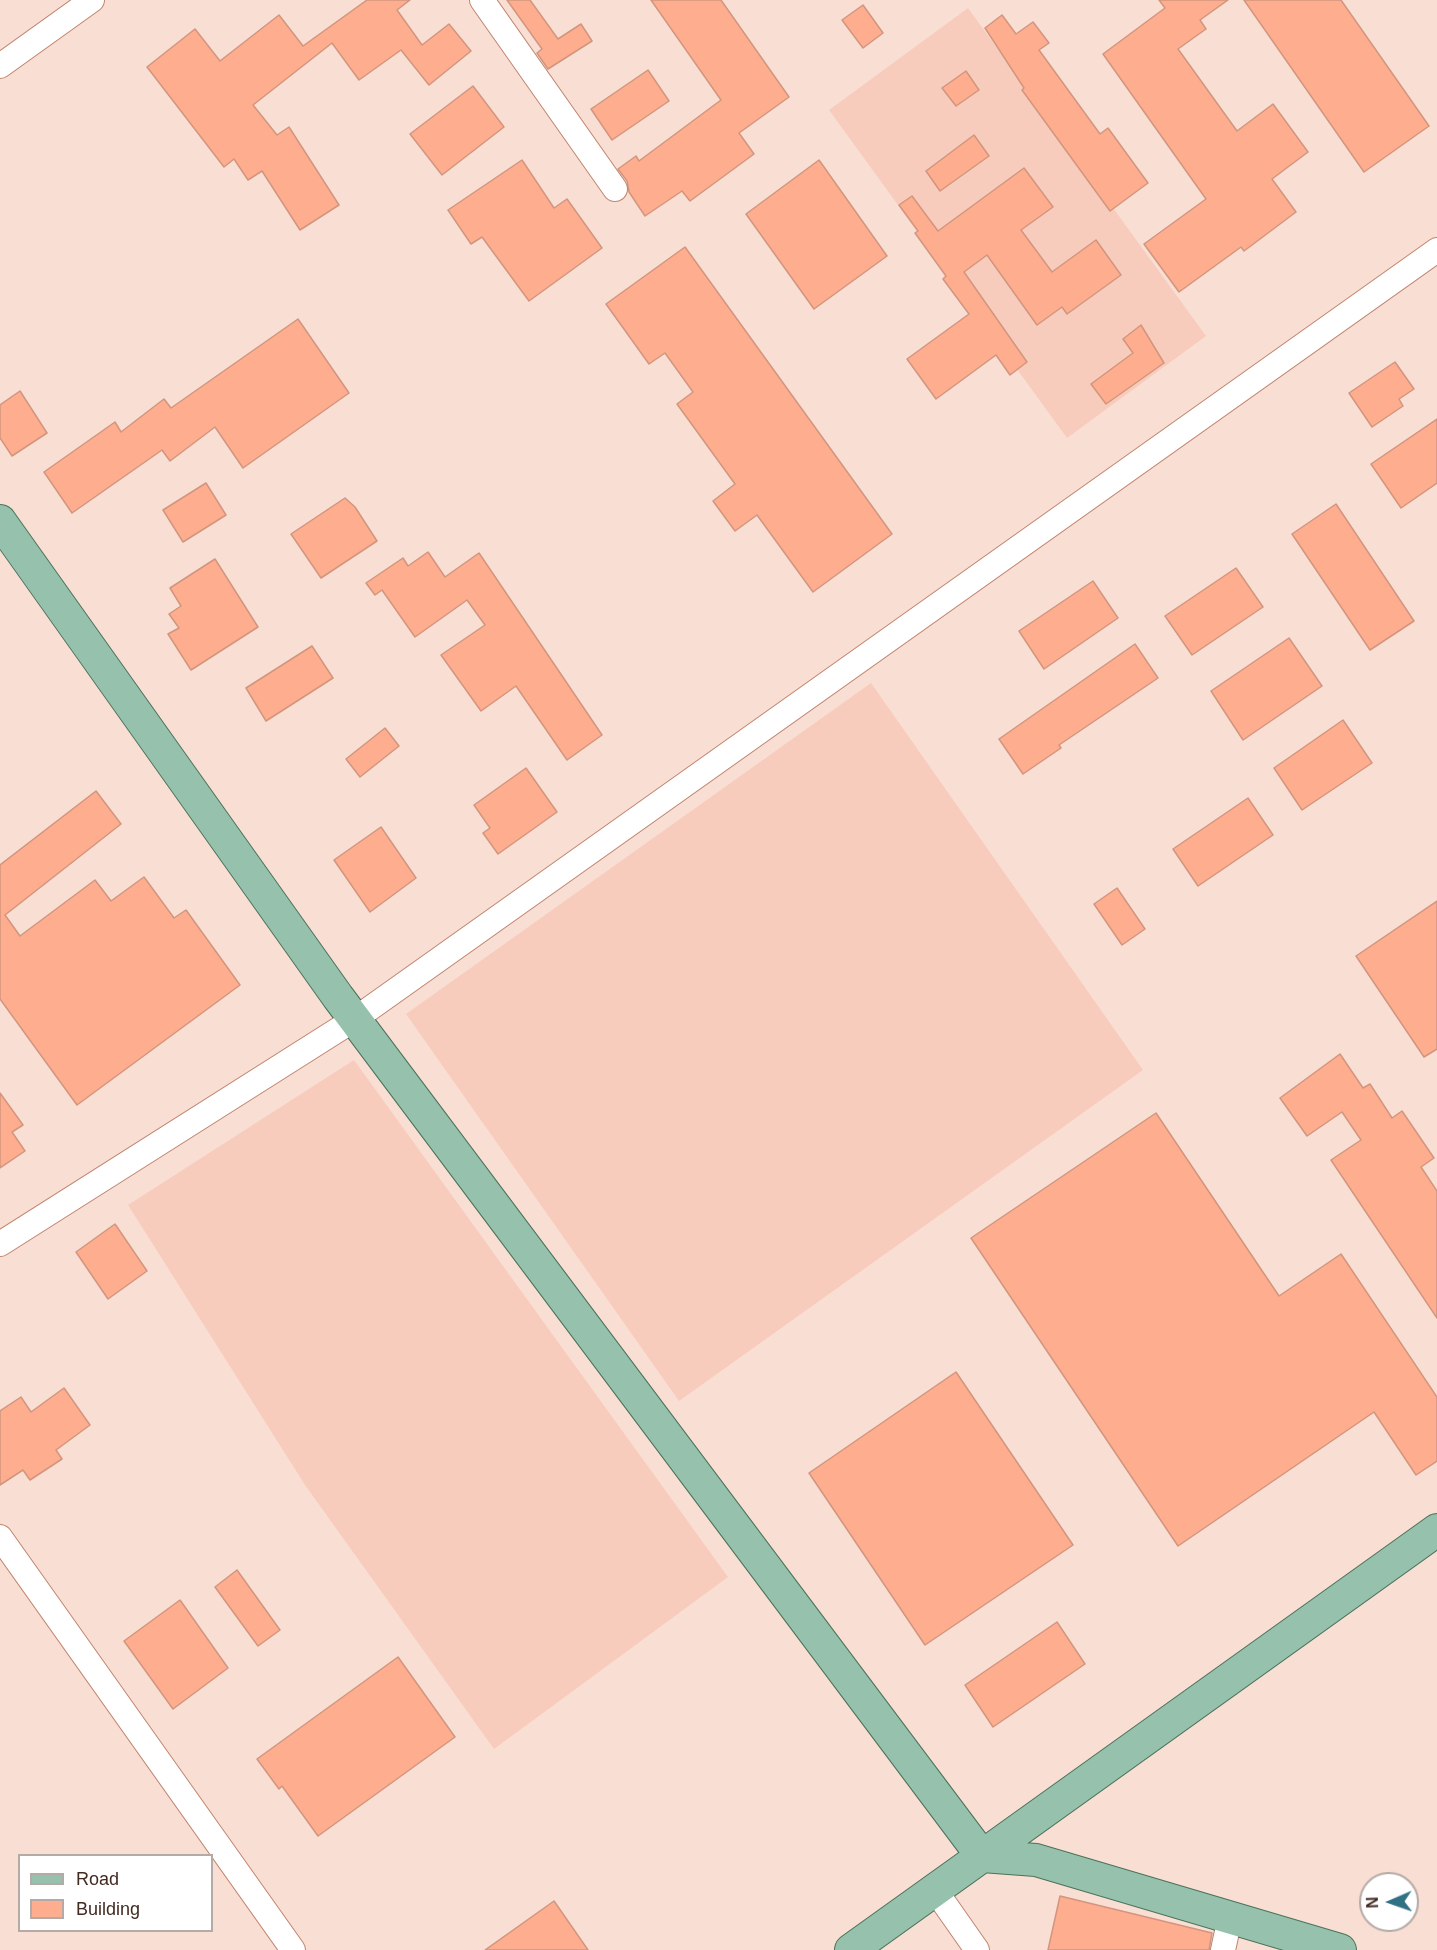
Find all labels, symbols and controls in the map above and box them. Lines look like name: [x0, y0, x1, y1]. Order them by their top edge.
legend: [18, 1854, 213, 1932]
text: Road: [76, 1869, 119, 1889]
north arrow: [1359, 1872, 1419, 1932]
text: N: [1364, 1897, 1381, 1909]
text: Building: [76, 1899, 140, 1919]

